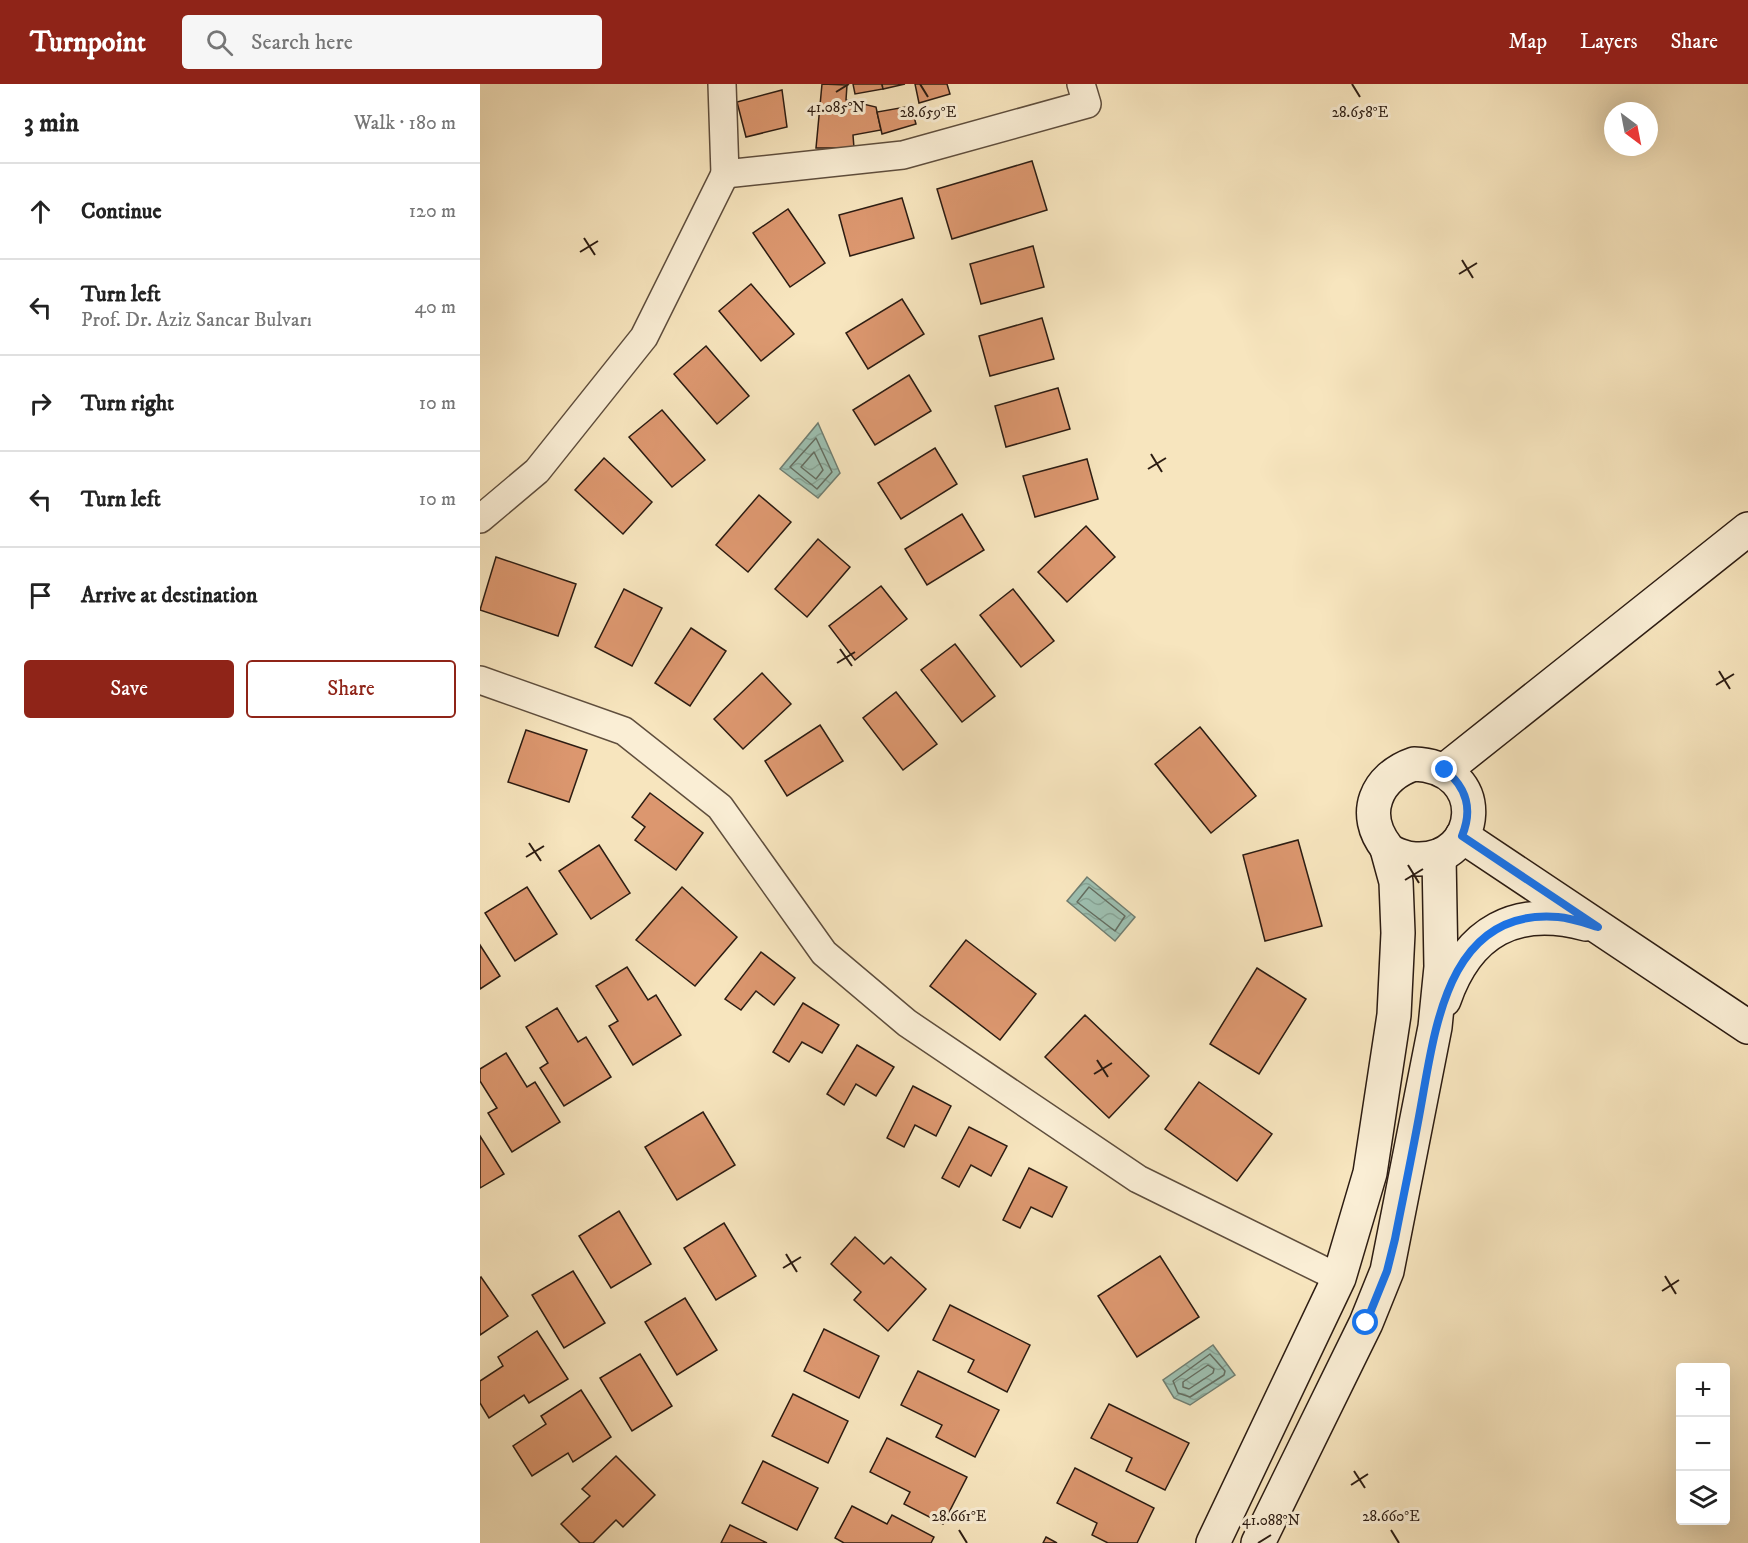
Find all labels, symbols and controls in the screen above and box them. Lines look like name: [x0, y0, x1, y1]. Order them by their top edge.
search box: [182, 15, 602, 69]
text: Turnpoint: [30, 25, 146, 60]
icon: search: [203, 26, 236, 59]
text: Search here: [251, 29, 353, 56]
text: Map: [1508, 29, 1547, 55]
text: Layers: [1580, 29, 1638, 55]
text: Share: [1671, 29, 1718, 55]
text: 41.085°N: [807, 98, 865, 117]
north arrow: [1604, 102, 1658, 156]
text: 28.659°E: [900, 103, 957, 122]
text: 28.658°E: [1332, 103, 1389, 122]
text: 3 min: [24, 107, 79, 140]
text: Walk · 180 m: [354, 111, 456, 136]
icon: ahead: [24, 195, 57, 228]
text: Continue: [81, 198, 162, 225]
text: 120 m: [409, 199, 456, 224]
text: Turn left: [81, 281, 161, 308]
icon: left: [24, 291, 57, 324]
text: 40 m: [414, 295, 456, 320]
text: Prof. Dr. Aziz Sancar Bulvarı: [81, 308, 312, 333]
icon: right: [24, 387, 57, 420]
text: Turn right: [81, 390, 174, 417]
text: 10 m: [419, 391, 456, 416]
icon: left: [24, 483, 57, 516]
text: Turn left: [81, 486, 161, 513]
text: 10 m: [419, 487, 456, 512]
icon: arrive: [24, 579, 57, 612]
text: Arrive at destination: [81, 582, 258, 609]
button: Save: [24, 660, 234, 718]
button: Share: [246, 660, 456, 718]
route end: [1431, 756, 1457, 782]
route start: [1352, 1309, 1378, 1335]
map controls: [1676, 1363, 1730, 1525]
button: +: [1676, 1363, 1730, 1417]
button: −: [1676, 1417, 1730, 1471]
button: layers: [1676, 1471, 1730, 1525]
text: 28.661°E: [932, 1507, 987, 1526]
text: 28.660°E: [1362, 1507, 1420, 1526]
text: 41.088°N: [1242, 1511, 1300, 1530]

